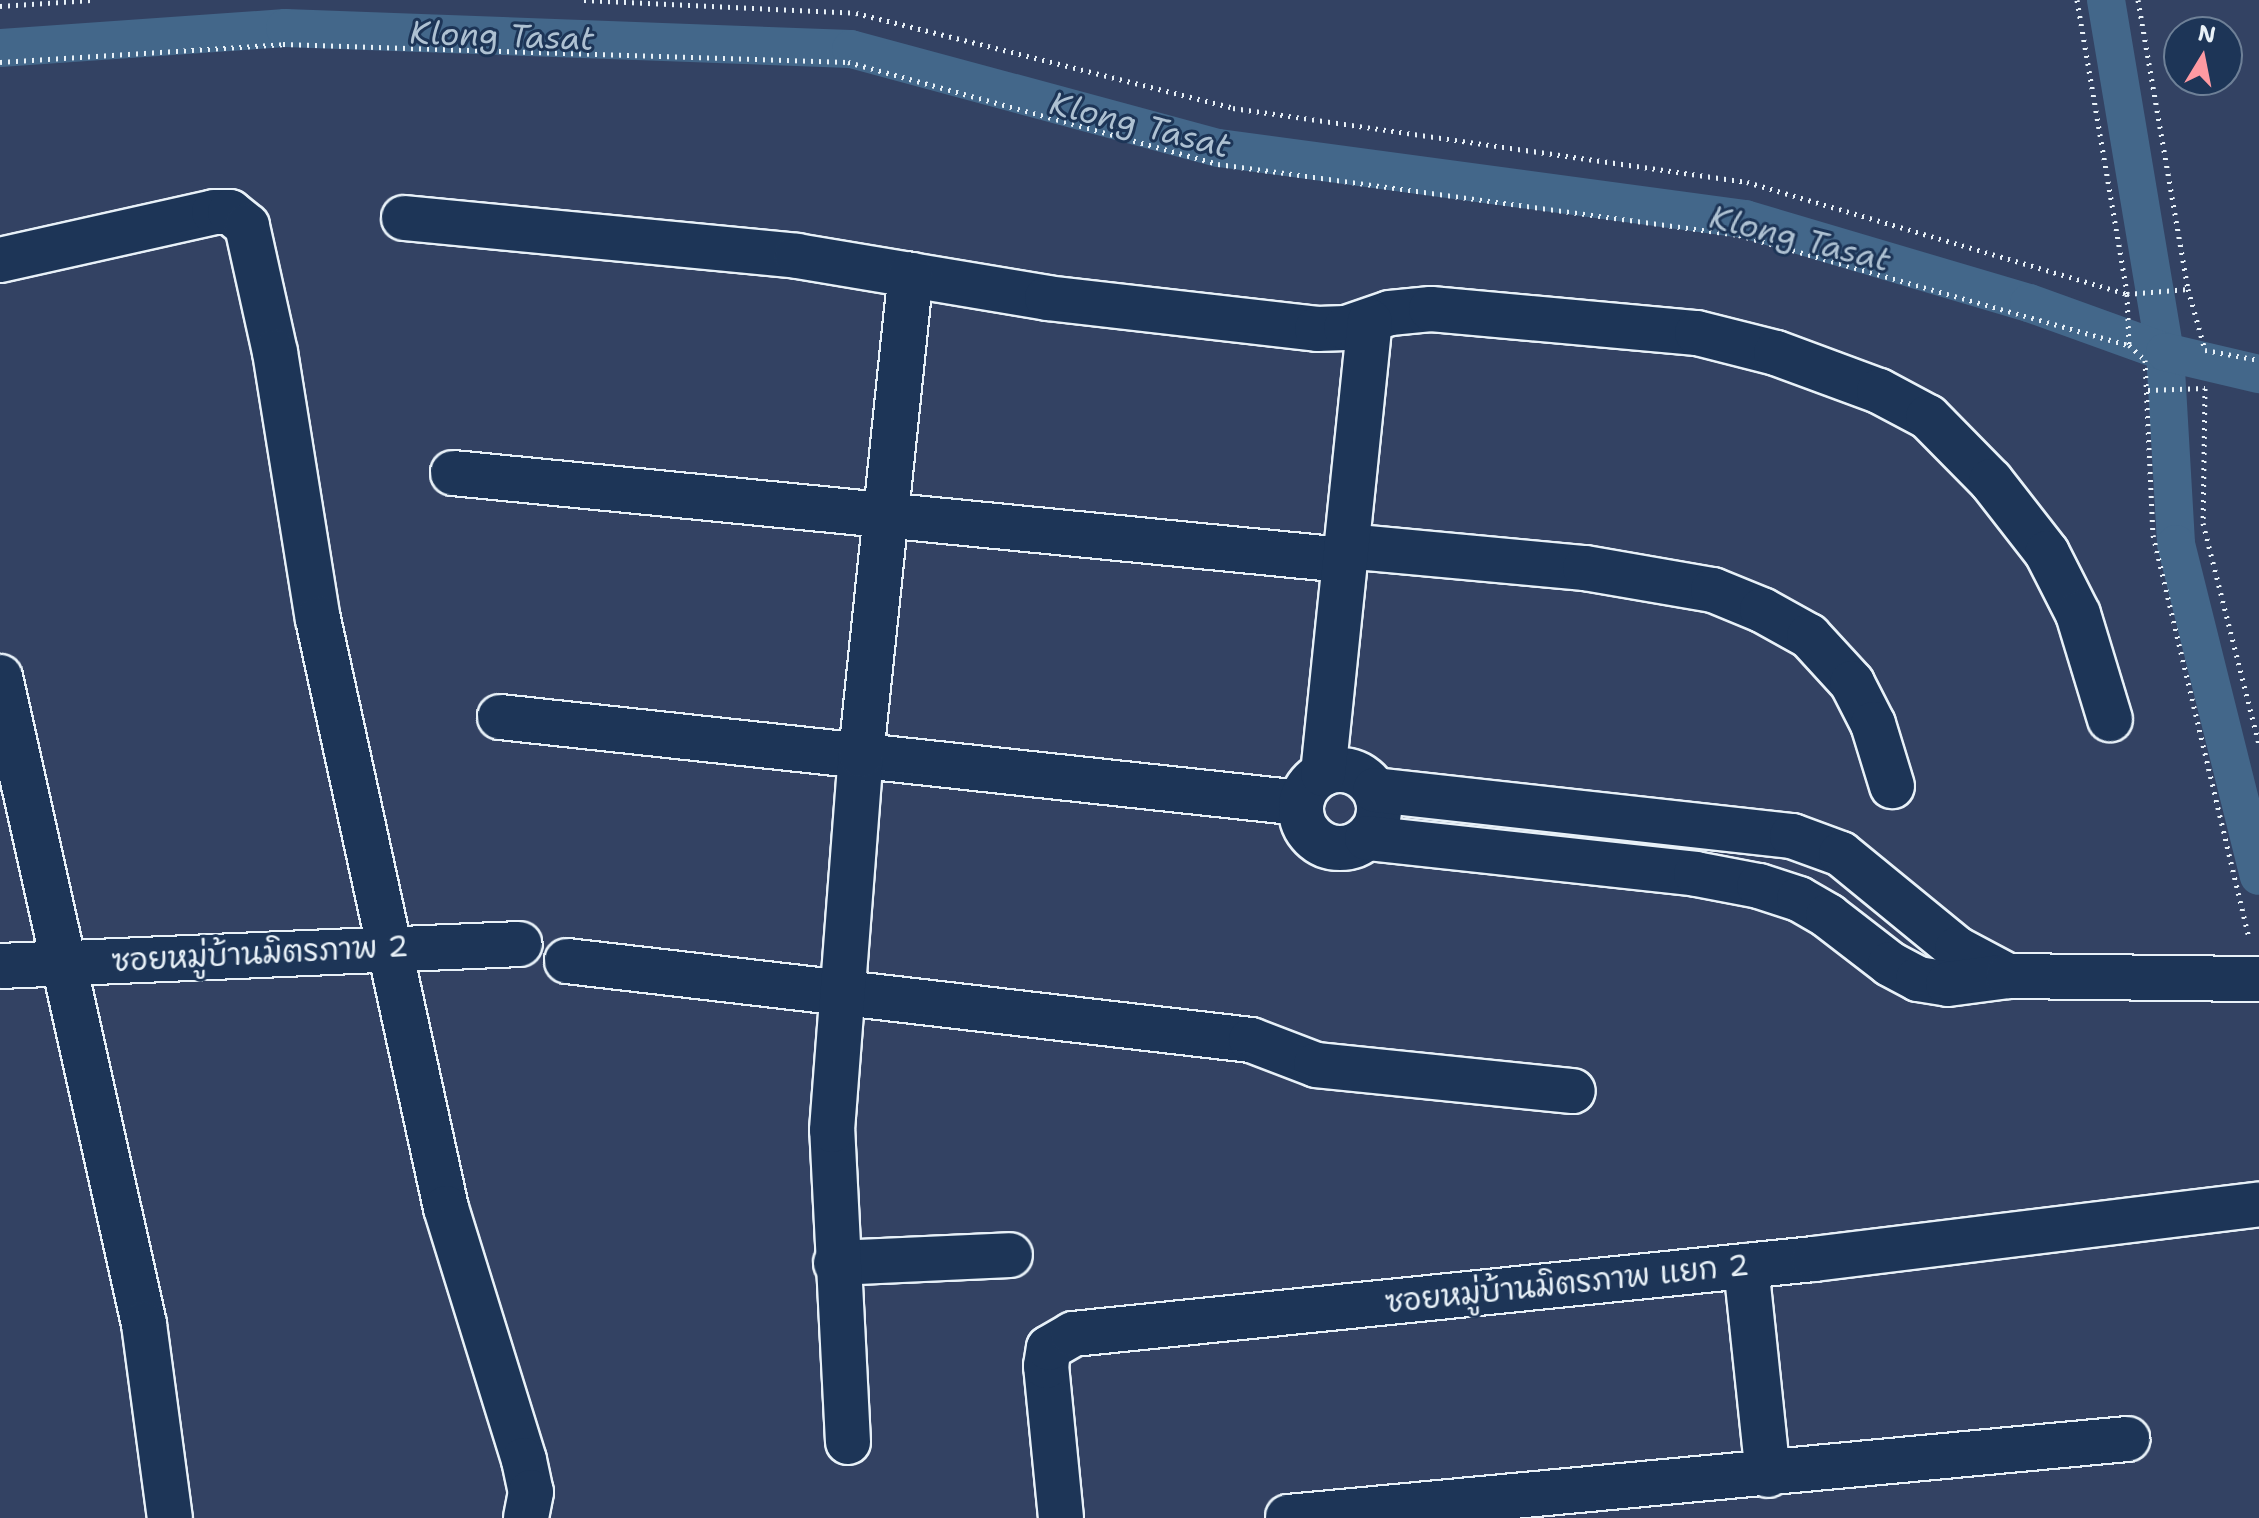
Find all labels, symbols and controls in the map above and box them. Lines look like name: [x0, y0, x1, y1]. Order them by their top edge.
water label: Klong Tasat: [409, 14, 595, 58]
north arrow: [2163, 16, 2243, 96]
text: N: [2196, 18, 2218, 50]
water label: Klong Tasat: [1046, 84, 1234, 166]
water label: Klong Tasat: [1706, 198, 1894, 280]
street label: ซอยหมู่บ้านมิตรภาพ 2: [111, 928, 409, 980]
street label: ซอยหมู่บ้านมิตรภาพ แยก 2: [1383, 1247, 1751, 1321]

